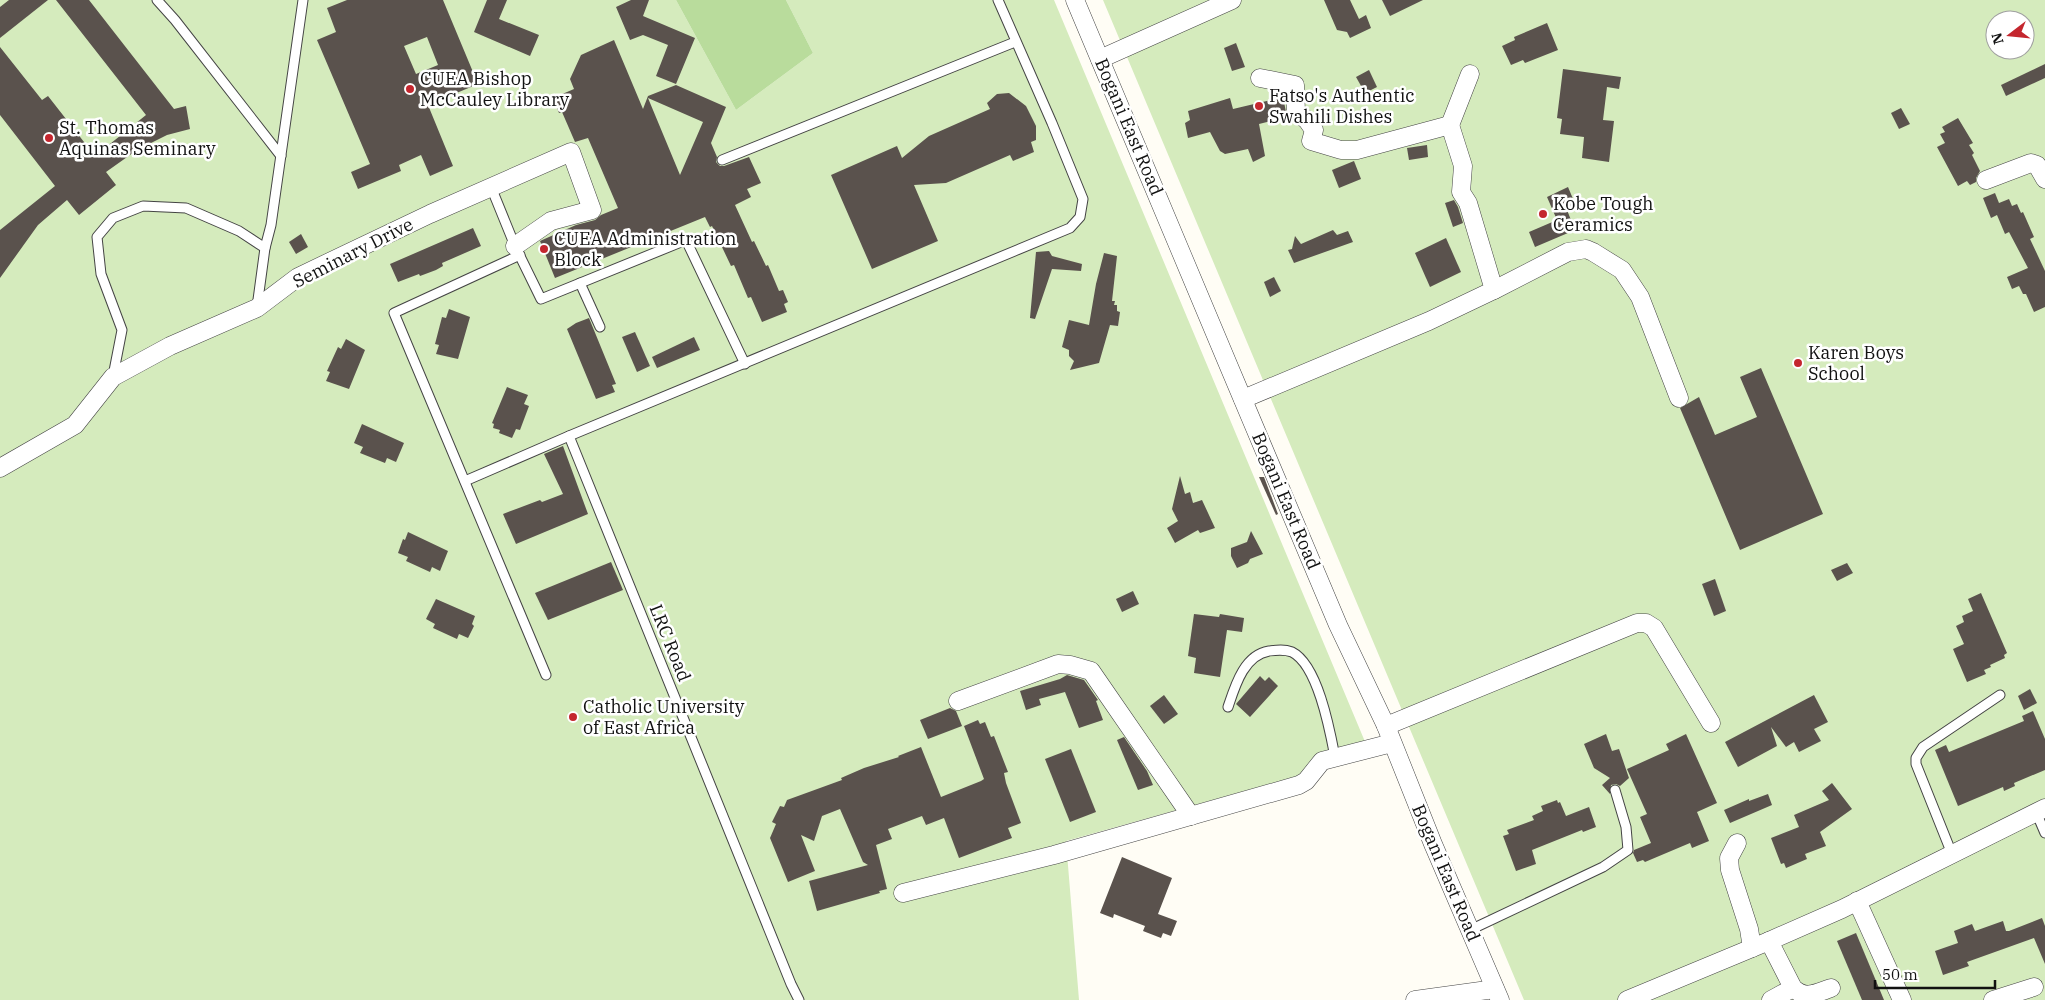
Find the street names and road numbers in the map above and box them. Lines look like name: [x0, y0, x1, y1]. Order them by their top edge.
street label: Bogani East Road: [1090, 55, 1169, 199]
street label: Seminary Drive: [289, 212, 417, 293]
street label: Bogani East Road: [1247, 429, 1326, 573]
street label: LRC Road: [645, 601, 696, 685]
street label: Bogani East Road: [1407, 801, 1486, 945]

